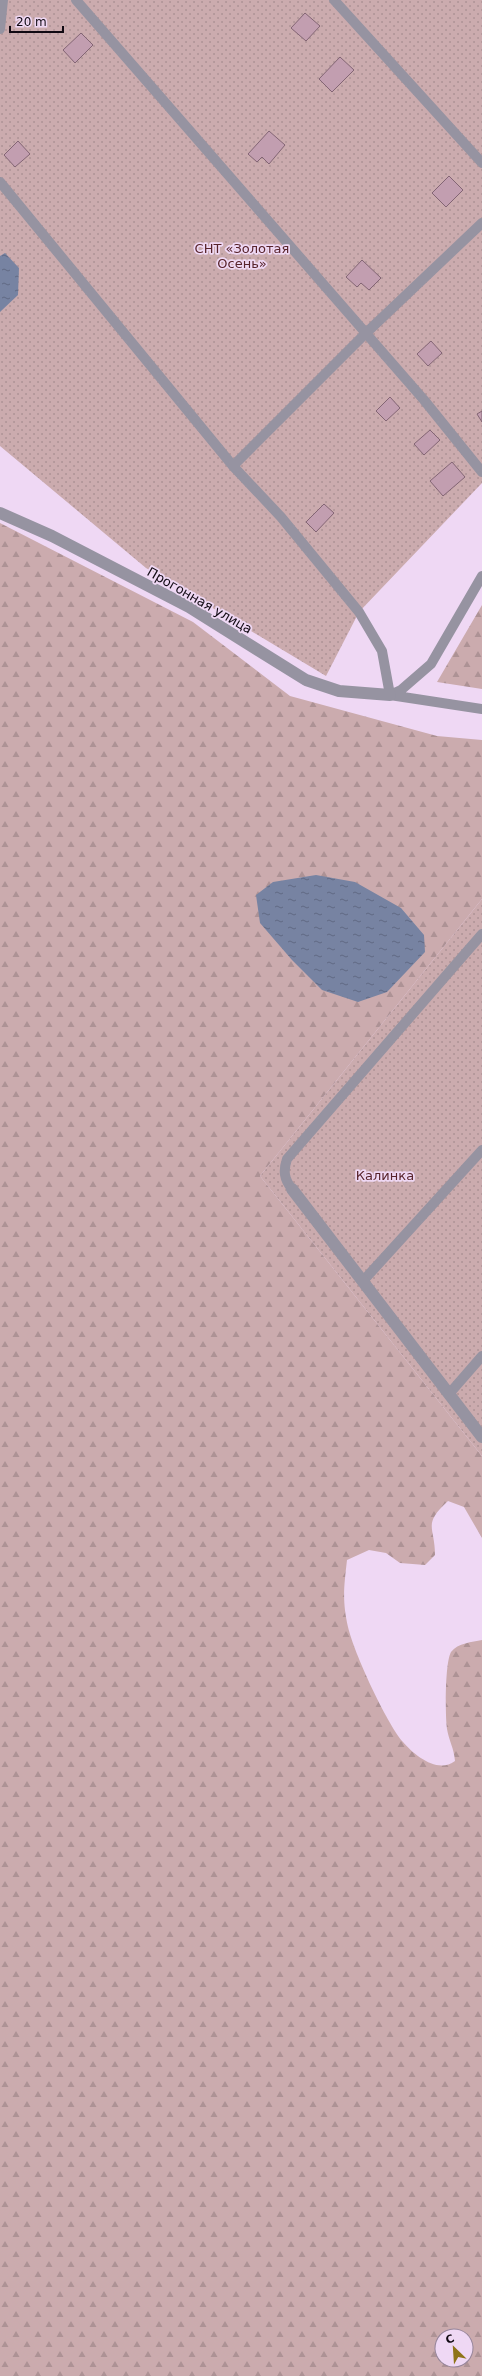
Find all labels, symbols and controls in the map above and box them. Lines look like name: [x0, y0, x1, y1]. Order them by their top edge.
scale bar: [10, 8, 63, 34]
text: 20 m: [16, 15, 47, 29]
park label: СНТ «Золотая Осень»: [195, 241, 289, 271]
street label: Прогонная улица: [144, 564, 255, 637]
park label: Калинка: [356, 1168, 414, 1183]
north arrow: [434, 2328, 474, 2368]
text: С: [444, 2332, 456, 2347]

